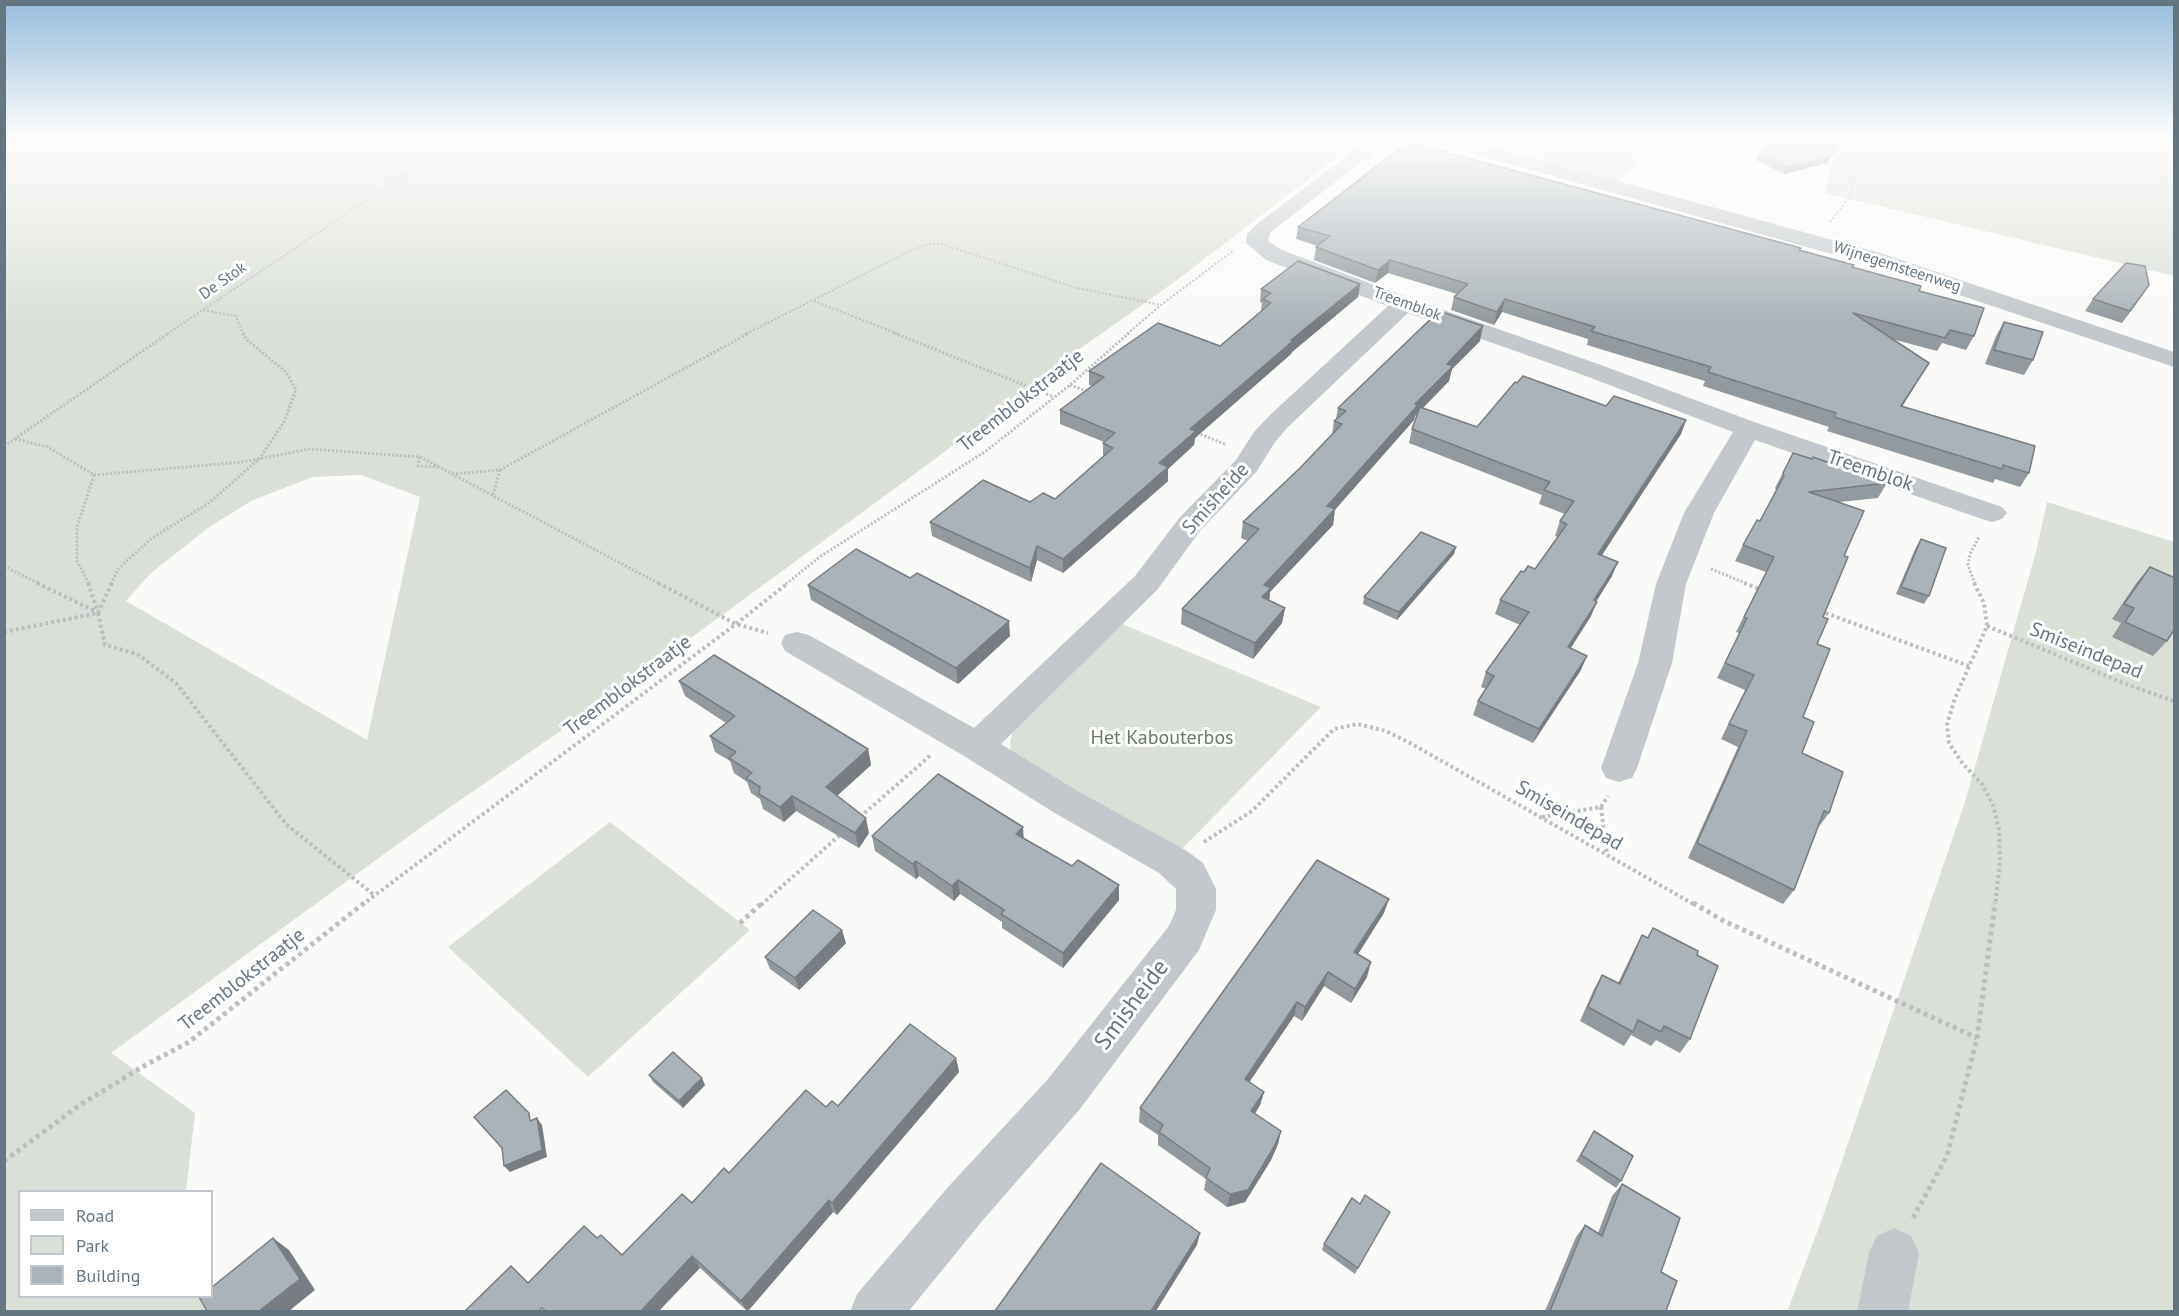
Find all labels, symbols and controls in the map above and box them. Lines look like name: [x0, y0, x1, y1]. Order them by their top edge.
street label: Wijnegemsteenweg: [1831, 237, 1963, 297]
street label: De Stok: [196, 258, 250, 304]
street label: Treemblok: [1370, 283, 1444, 325]
street label: Treemblokstraatje: [953, 344, 1089, 458]
street label: Treemblok: [1824, 445, 1916, 497]
street label: Smisheide: [1178, 458, 1254, 540]
street label: Smiseindepad: [2026, 617, 2146, 685]
street label: Treemblokstraatje: [560, 630, 696, 742]
park label: Het Kabouterbos: [1090, 726, 1234, 750]
street label: Smiseindepad: [1511, 776, 1627, 856]
street label: Treemblokstraatje: [174, 923, 310, 1037]
street label: Smisheide: [1089, 954, 1175, 1056]
legend: [18, 1190, 213, 1298]
text: Road: [76, 1204, 114, 1227]
text: Park: [76, 1234, 109, 1257]
text: Building: [76, 1264, 140, 1287]

